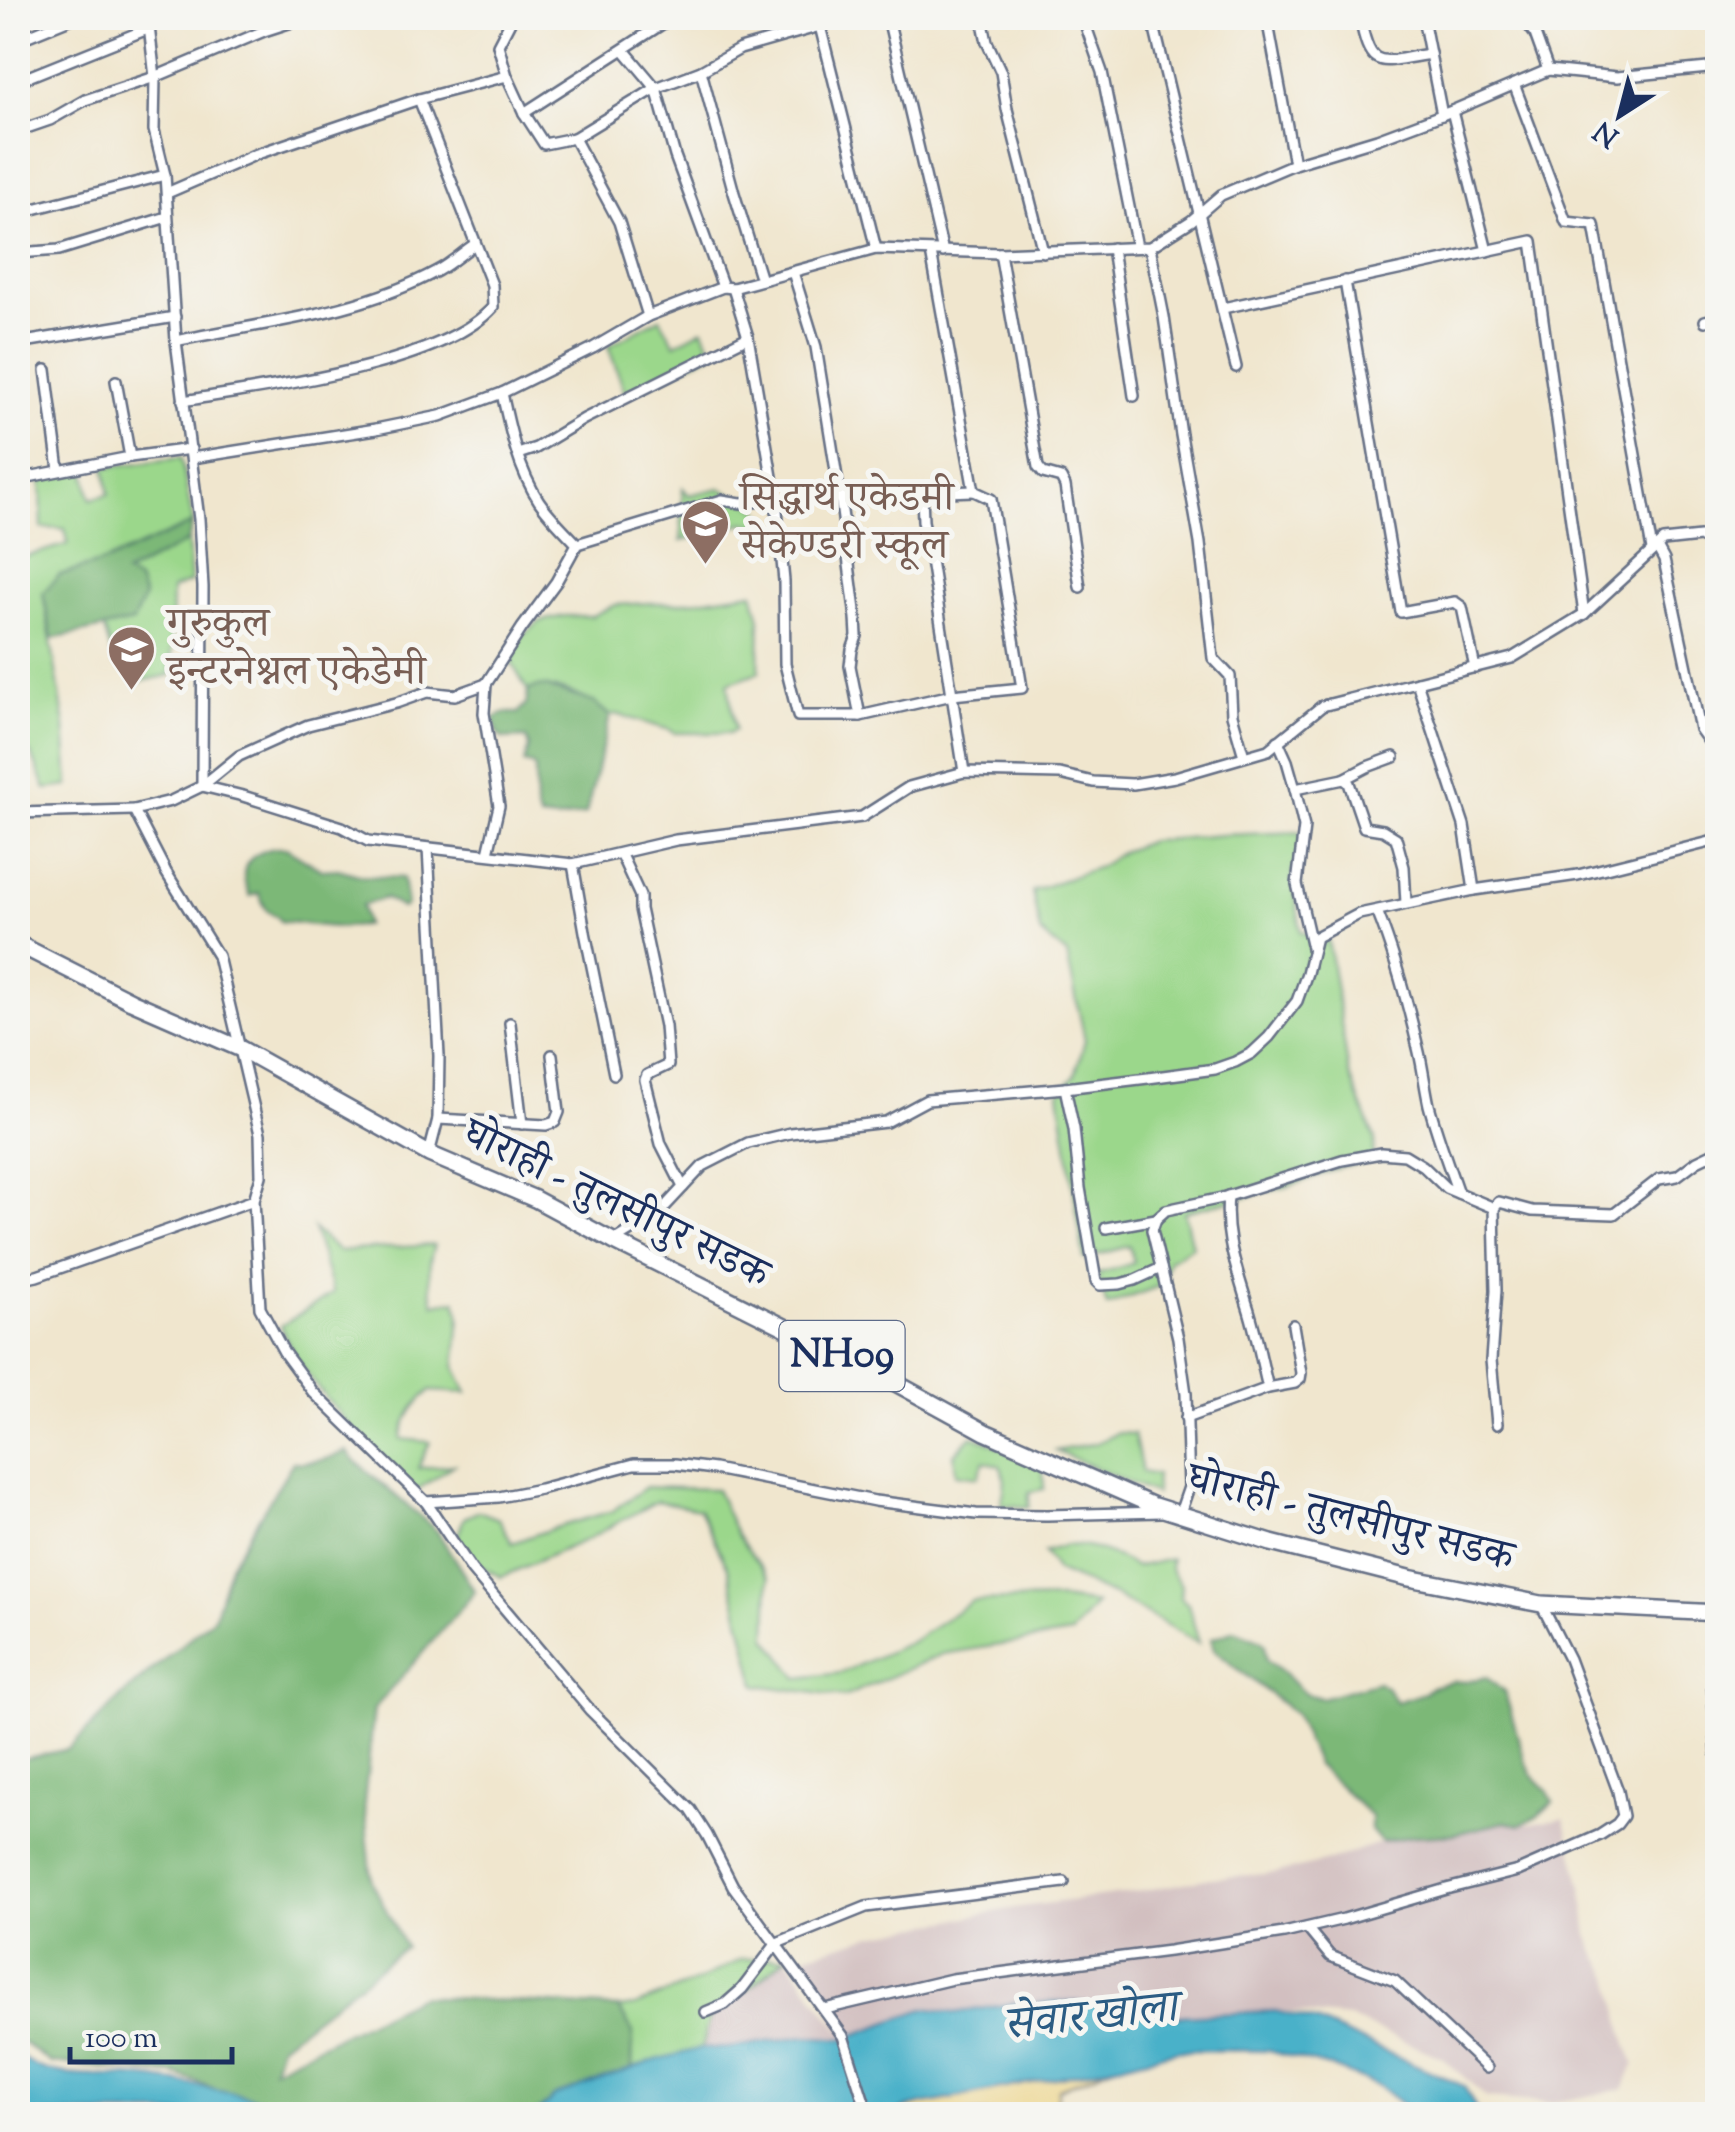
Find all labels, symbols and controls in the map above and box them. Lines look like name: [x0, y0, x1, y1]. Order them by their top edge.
north arrow: [1570, 65, 1670, 165]
text: N: [1586, 110, 1628, 156]
place label: सिद्धार्थ एकेडमी सेकेण्डरी स्कूल: [738, 470, 957, 578]
school or university icon: सिद्धार्थ एकेडमी सेकेण्डरी स्कूल: [679, 498, 731, 566]
place label: गुरुकुल इन्टरनेश्नल एकेडेमी: [165, 596, 428, 704]
school or university icon: गुरुकुल इन्टरनेश्नल एकेडेमी: [106, 624, 158, 692]
street label: घोराही - तुलसीपुर सडक: [450, 1105, 780, 1307]
road number: NH09: [780, 1321, 904, 1391]
street label: घोराही - तुलसीपुर सडक: [1178, 1450, 1522, 1590]
water label: सेवार खोला: [1000, 1977, 1189, 2060]
scale bar: [70, 2002, 232, 2064]
text: 100 m: [85, 2018, 158, 2061]

